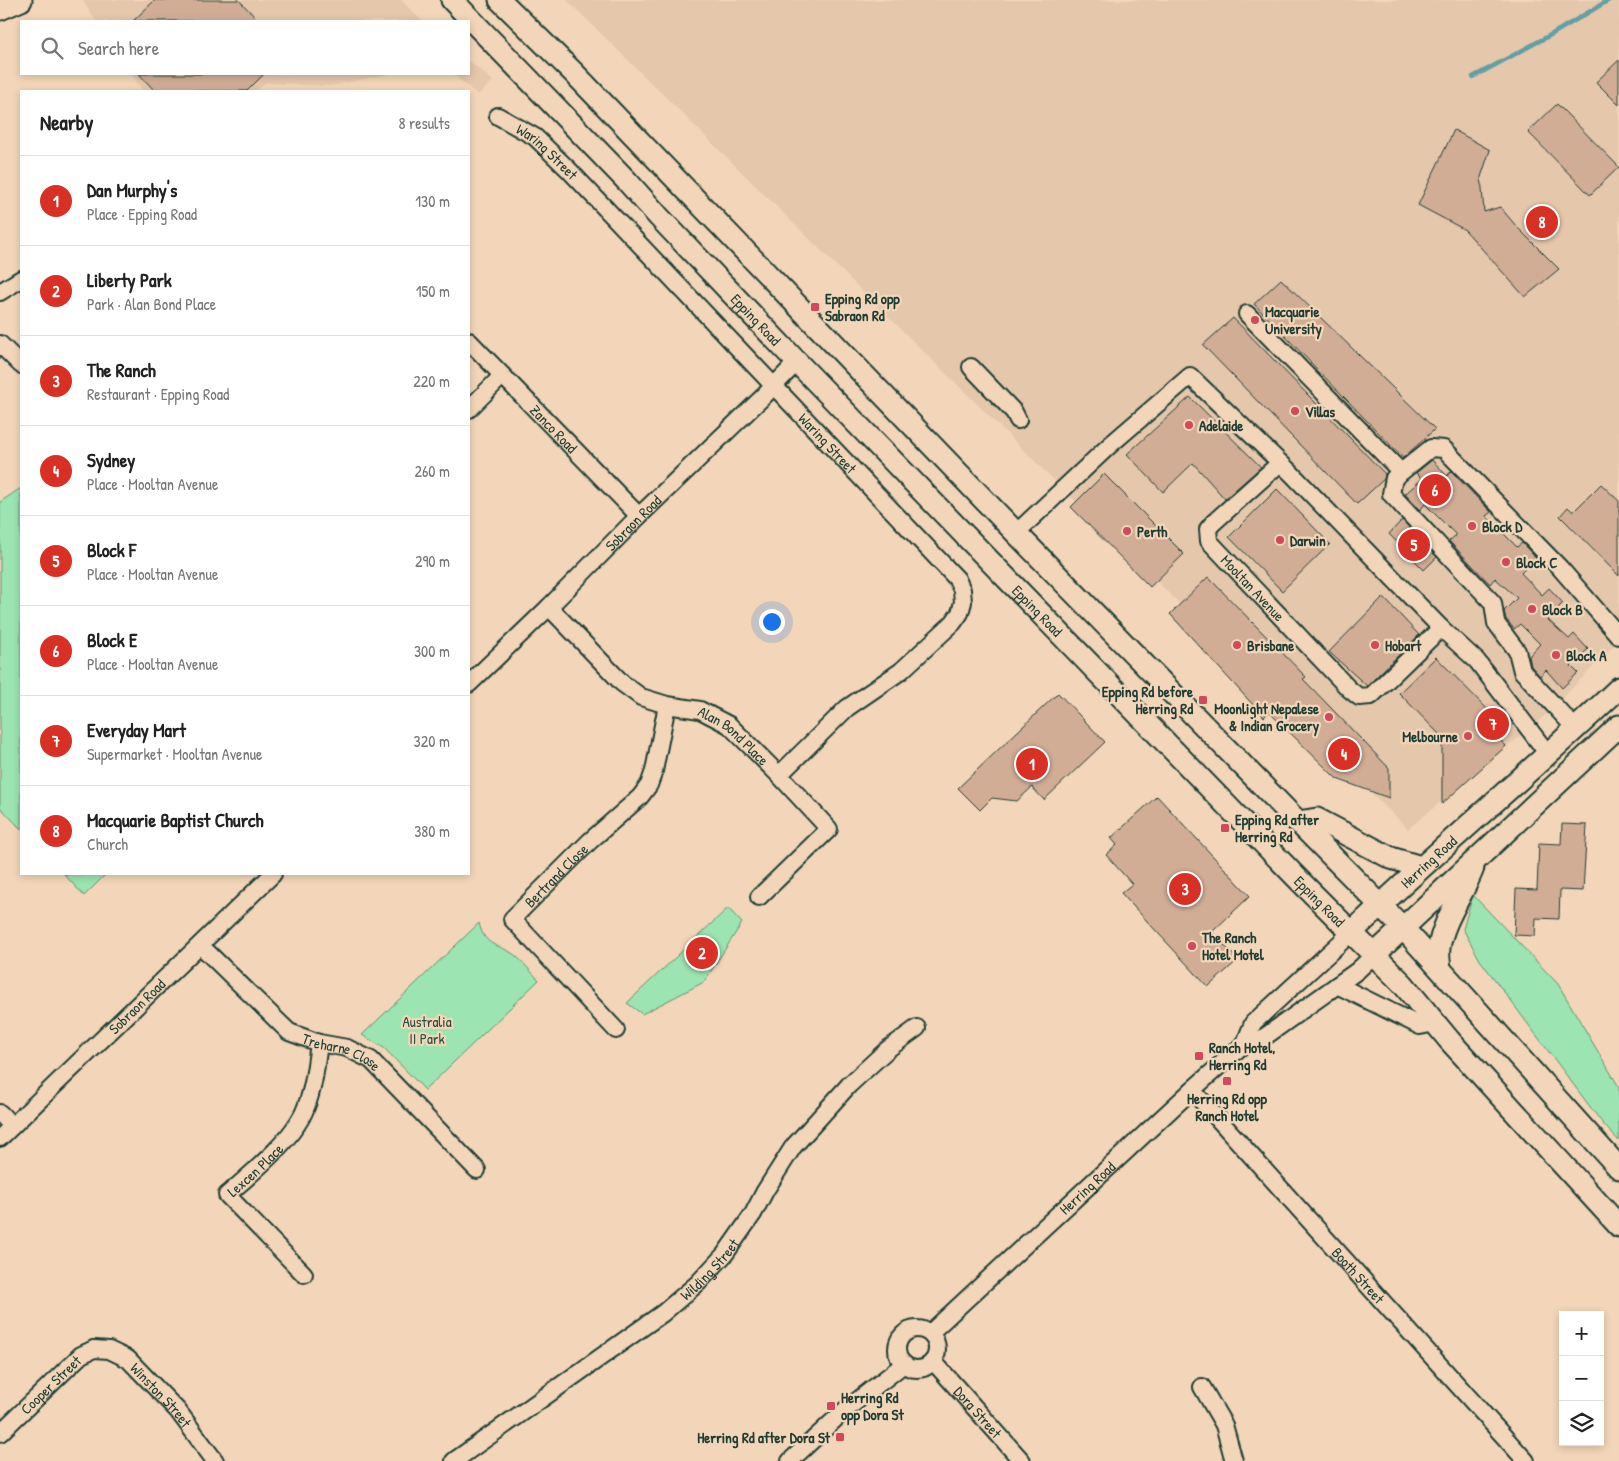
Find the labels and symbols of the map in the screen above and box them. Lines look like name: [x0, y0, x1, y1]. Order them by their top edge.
street label: Waring Street: [513, 118, 584, 184]
pin: 8: [1526, 203, 1558, 241]
place label: Epping Rd opp Sabraon Rd: [825, 288, 900, 326]
street label: Epping Road: [726, 289, 786, 350]
marker: Epping Rd opp Sabraon Rd: [809, 301, 821, 313]
place label: Macquarie University: [1265, 301, 1322, 340]
marker: Macquarie University: [1249, 314, 1261, 326]
street label: Zanco Road: [525, 400, 583, 458]
place label: Villas: [1305, 401, 1335, 422]
marker: Villas: [1289, 405, 1301, 417]
street label: Waring Street: [794, 408, 862, 478]
place label: Adelaide: [1199, 415, 1243, 436]
marker: Adelaide: [1183, 419, 1195, 431]
pin: 6: [1419, 471, 1451, 509]
street label: Sobraon Road: [600, 490, 666, 555]
place label: Block D: [1482, 516, 1523, 537]
marker: Block D: [1466, 520, 1478, 532]
place label: Perth: [1137, 521, 1168, 542]
marker: Perth: [1121, 525, 1133, 537]
pin: 5: [1398, 526, 1430, 564]
place label: Darwin: [1290, 530, 1326, 551]
marker: Darwin: [1274, 534, 1286, 546]
street label: Mooltan Avenue: [1216, 550, 1290, 626]
place label: Block C: [1516, 552, 1557, 573]
marker: Block C: [1500, 556, 1512, 568]
street label: Epping Road: [1008, 580, 1068, 641]
place label: Block B: [1542, 599, 1583, 620]
marker: Block B: [1526, 603, 1538, 615]
your location: [759, 609, 785, 635]
place label: Brisbane: [1247, 635, 1294, 656]
place label: Hobart: [1385, 635, 1422, 656]
marker: Brisbane: [1231, 639, 1243, 651]
marker: Hobart: [1369, 639, 1381, 651]
place label: Block A: [1566, 645, 1607, 666]
marker: Block A: [1550, 649, 1562, 661]
place label: Epping Rd before Herring Rd: [1102, 681, 1193, 720]
marker: Epping Rd before Herring Rd: [1197, 694, 1209, 706]
place label: Moonlight Nepalese & Indian Grocery: [1214, 698, 1320, 737]
street label: Alan Bond Place: [695, 700, 774, 770]
pin: 7: [1477, 705, 1509, 743]
marker: Moonlight Nepalese & Indian Grocery: [1323, 711, 1335, 723]
place label: Melbourne: [1402, 726, 1458, 747]
marker: Melbourne: [1462, 730, 1474, 742]
pin: 4: [1328, 735, 1360, 773]
pin: 1: [1016, 745, 1048, 783]
place label: Epping Rd after Herring Rd: [1235, 809, 1319, 848]
marker: Epping Rd after Herring Rd: [1219, 822, 1231, 834]
street label: Herring Road: [1396, 830, 1461, 892]
street label: Bertrand Close: [519, 839, 592, 912]
pin: 3: [1169, 870, 1201, 908]
street label: Epping Road: [1290, 871, 1350, 931]
place label: The Ranch Hotel Motel: [1201, 927, 1265, 965]
pin: 2: [686, 934, 718, 972]
marker: The Ranch Hotel Motel: [1186, 940, 1198, 952]
street label: Sobraon Road: [104, 973, 170, 1038]
park label: Australia II Park: [402, 1011, 452, 1049]
street label: Treharne Close: [299, 1027, 386, 1075]
place label: Ranch Hotel, Herring Rd: [1209, 1037, 1275, 1076]
marker: Ranch Hotel, Herring Rd: [1193, 1050, 1205, 1062]
marker: Herring Rd opp Ranch Hotel: [1221, 1075, 1233, 1087]
place label: Herring Rd opp Ranch Hotel: [1187, 1088, 1267, 1126]
street label: Lexcen Place: [222, 1139, 288, 1201]
street label: Herring Road: [1054, 1156, 1120, 1219]
street label: Wilding Street: [675, 1233, 744, 1305]
street label: Booth Street: [1328, 1242, 1390, 1309]
street label: Cooper Street: [15, 1350, 86, 1419]
street label: Winston Street: [126, 1358, 197, 1432]
street label: Dora Street: [949, 1381, 1008, 1443]
place label: Herring Rd opp Dora St: [841, 1387, 904, 1426]
marker: Herring Rd opp Dora St: [825, 1400, 837, 1412]
place label: Herring Rd after Dora St: [697, 1427, 831, 1449]
marker: Herring Rd after Dora St: [834, 1431, 846, 1443]

